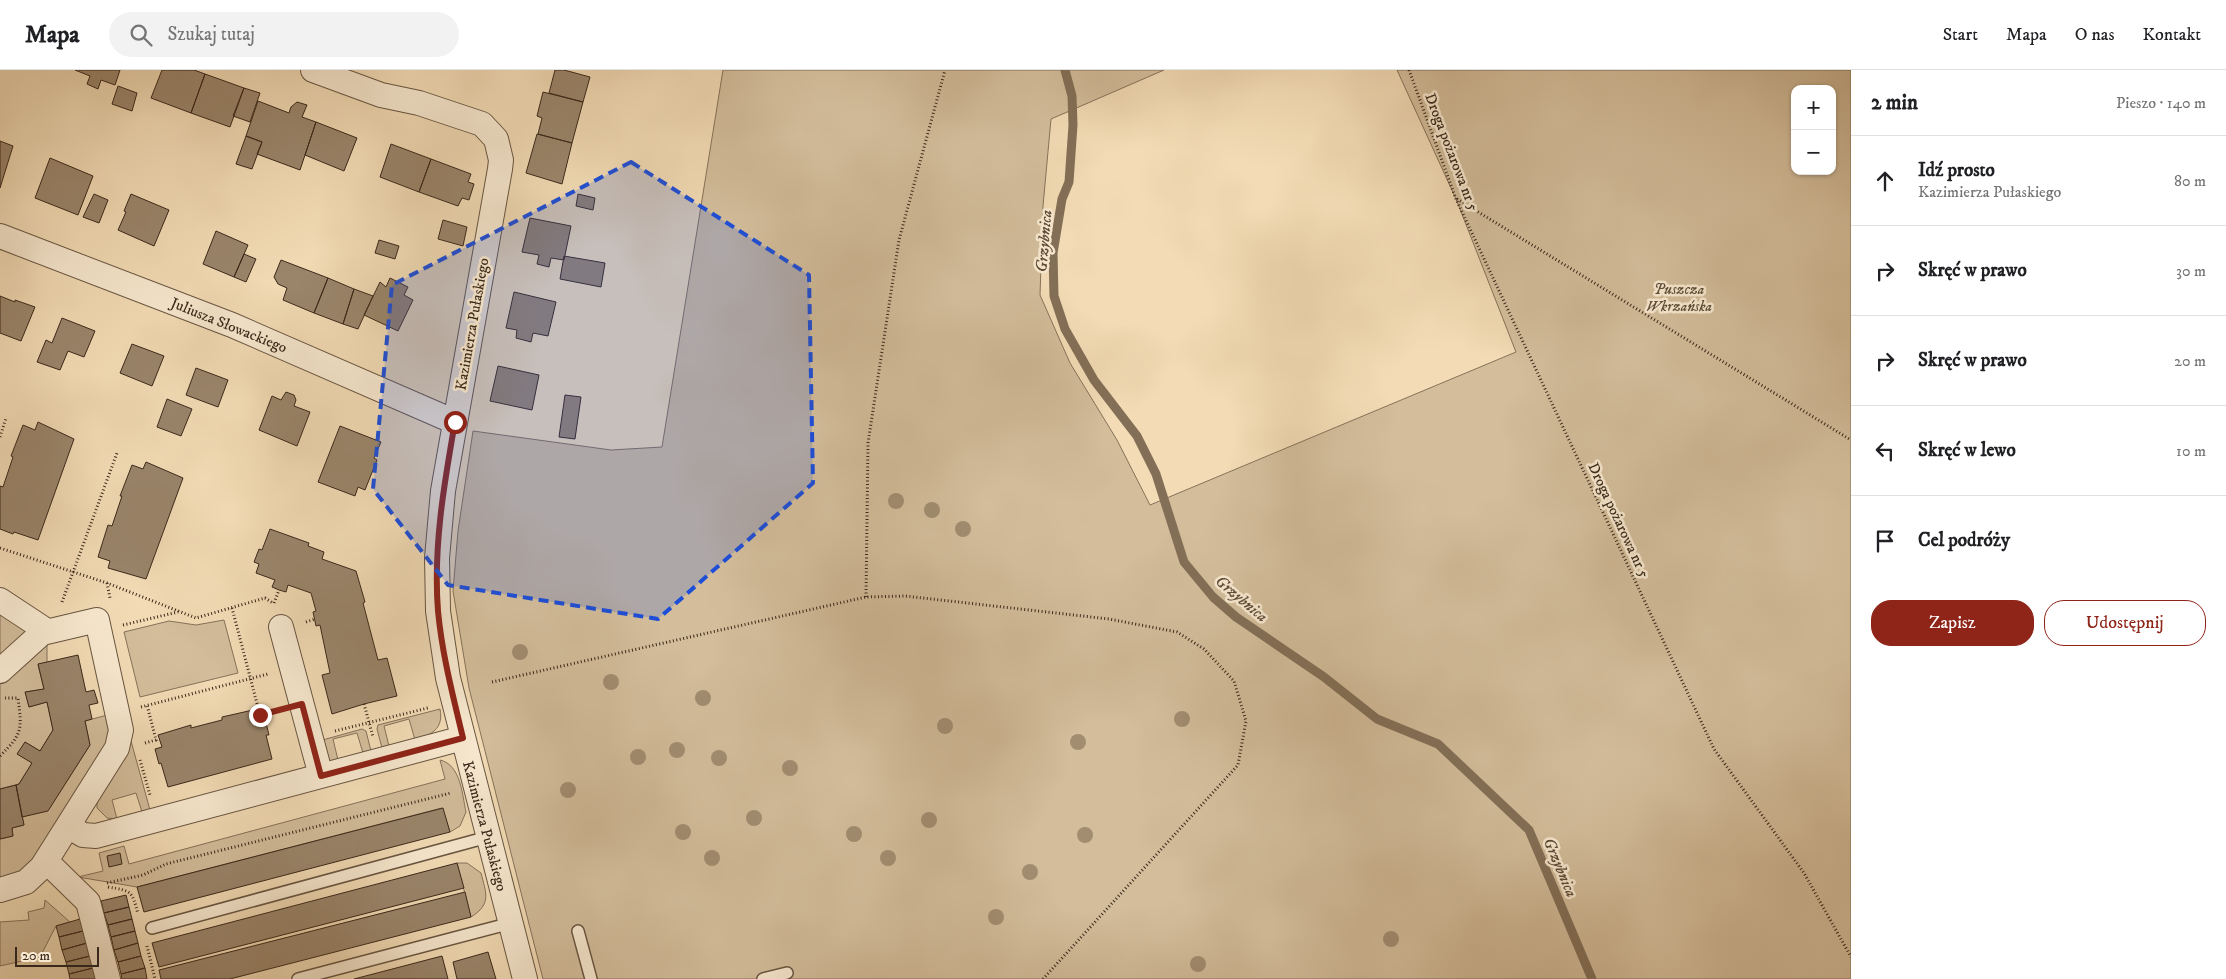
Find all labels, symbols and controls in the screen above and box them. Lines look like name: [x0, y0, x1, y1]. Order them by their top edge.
search box: [109, 12, 459, 57]
text: Mapa: [25, 20, 79, 50]
icon: search: [127, 21, 155, 49]
text: Szukaj tutaj: [167, 23, 255, 46]
text: Start: [1943, 24, 1978, 46]
text: Mapa: [2006, 24, 2047, 46]
text: O nas: [2075, 24, 2114, 46]
text: Kontakt: [2142, 24, 2201, 46]
map controls: [1791, 85, 1836, 175]
button: +: [1791, 85, 1836, 130]
text: 2 min: [1871, 90, 1918, 116]
street label: Droga pożarowa nr 5: [1420, 91, 1483, 214]
text: Pieszo · 140 m: [2116, 93, 2206, 113]
button: −: [1791, 130, 1836, 175]
text: Idź prosto: [1918, 159, 1995, 182]
icon: ahead: [1871, 167, 1899, 195]
text: 80 m: [2174, 171, 2206, 191]
text: Kazimierza Pułaskiego: [1918, 182, 2061, 202]
water label: Grzybnica: [1031, 209, 1057, 273]
street label: Kazimierza Pułaskiego: [451, 256, 494, 392]
icon: right: [1871, 257, 1899, 285]
text: Skręć w prawo: [1918, 259, 2027, 282]
text: 30 m: [2176, 261, 2206, 281]
park label: Puszcza Wkrzańska: [1646, 280, 1712, 316]
street label: Juliusza Słowackiego: [166, 293, 290, 357]
icon: right: [1871, 347, 1899, 375]
text: Skręć w prawo: [1918, 349, 2027, 372]
text: 20 m: [2174, 351, 2206, 371]
route start: [444, 411, 467, 434]
icon: left: [1871, 437, 1899, 465]
text: Skręć w lewo: [1918, 439, 2016, 462]
text: 10 m: [2176, 441, 2206, 461]
street label: Droga pożarowa nr 5: [1584, 460, 1654, 581]
icon: arrive: [1871, 527, 1899, 555]
text: Cel podróży: [1918, 529, 2010, 552]
water label: Grzybnica: [1211, 571, 1272, 627]
button: Zapisz: [1871, 600, 2034, 646]
button: Udostępnij: [2044, 600, 2206, 646]
route end: [249, 704, 272, 727]
street label: Kazimierza Pułaskiego: [458, 759, 511, 893]
water label: Grzybnica: [1539, 835, 1582, 900]
scale bar: [15, 944, 99, 967]
text: 20 m: [22, 947, 50, 965]

